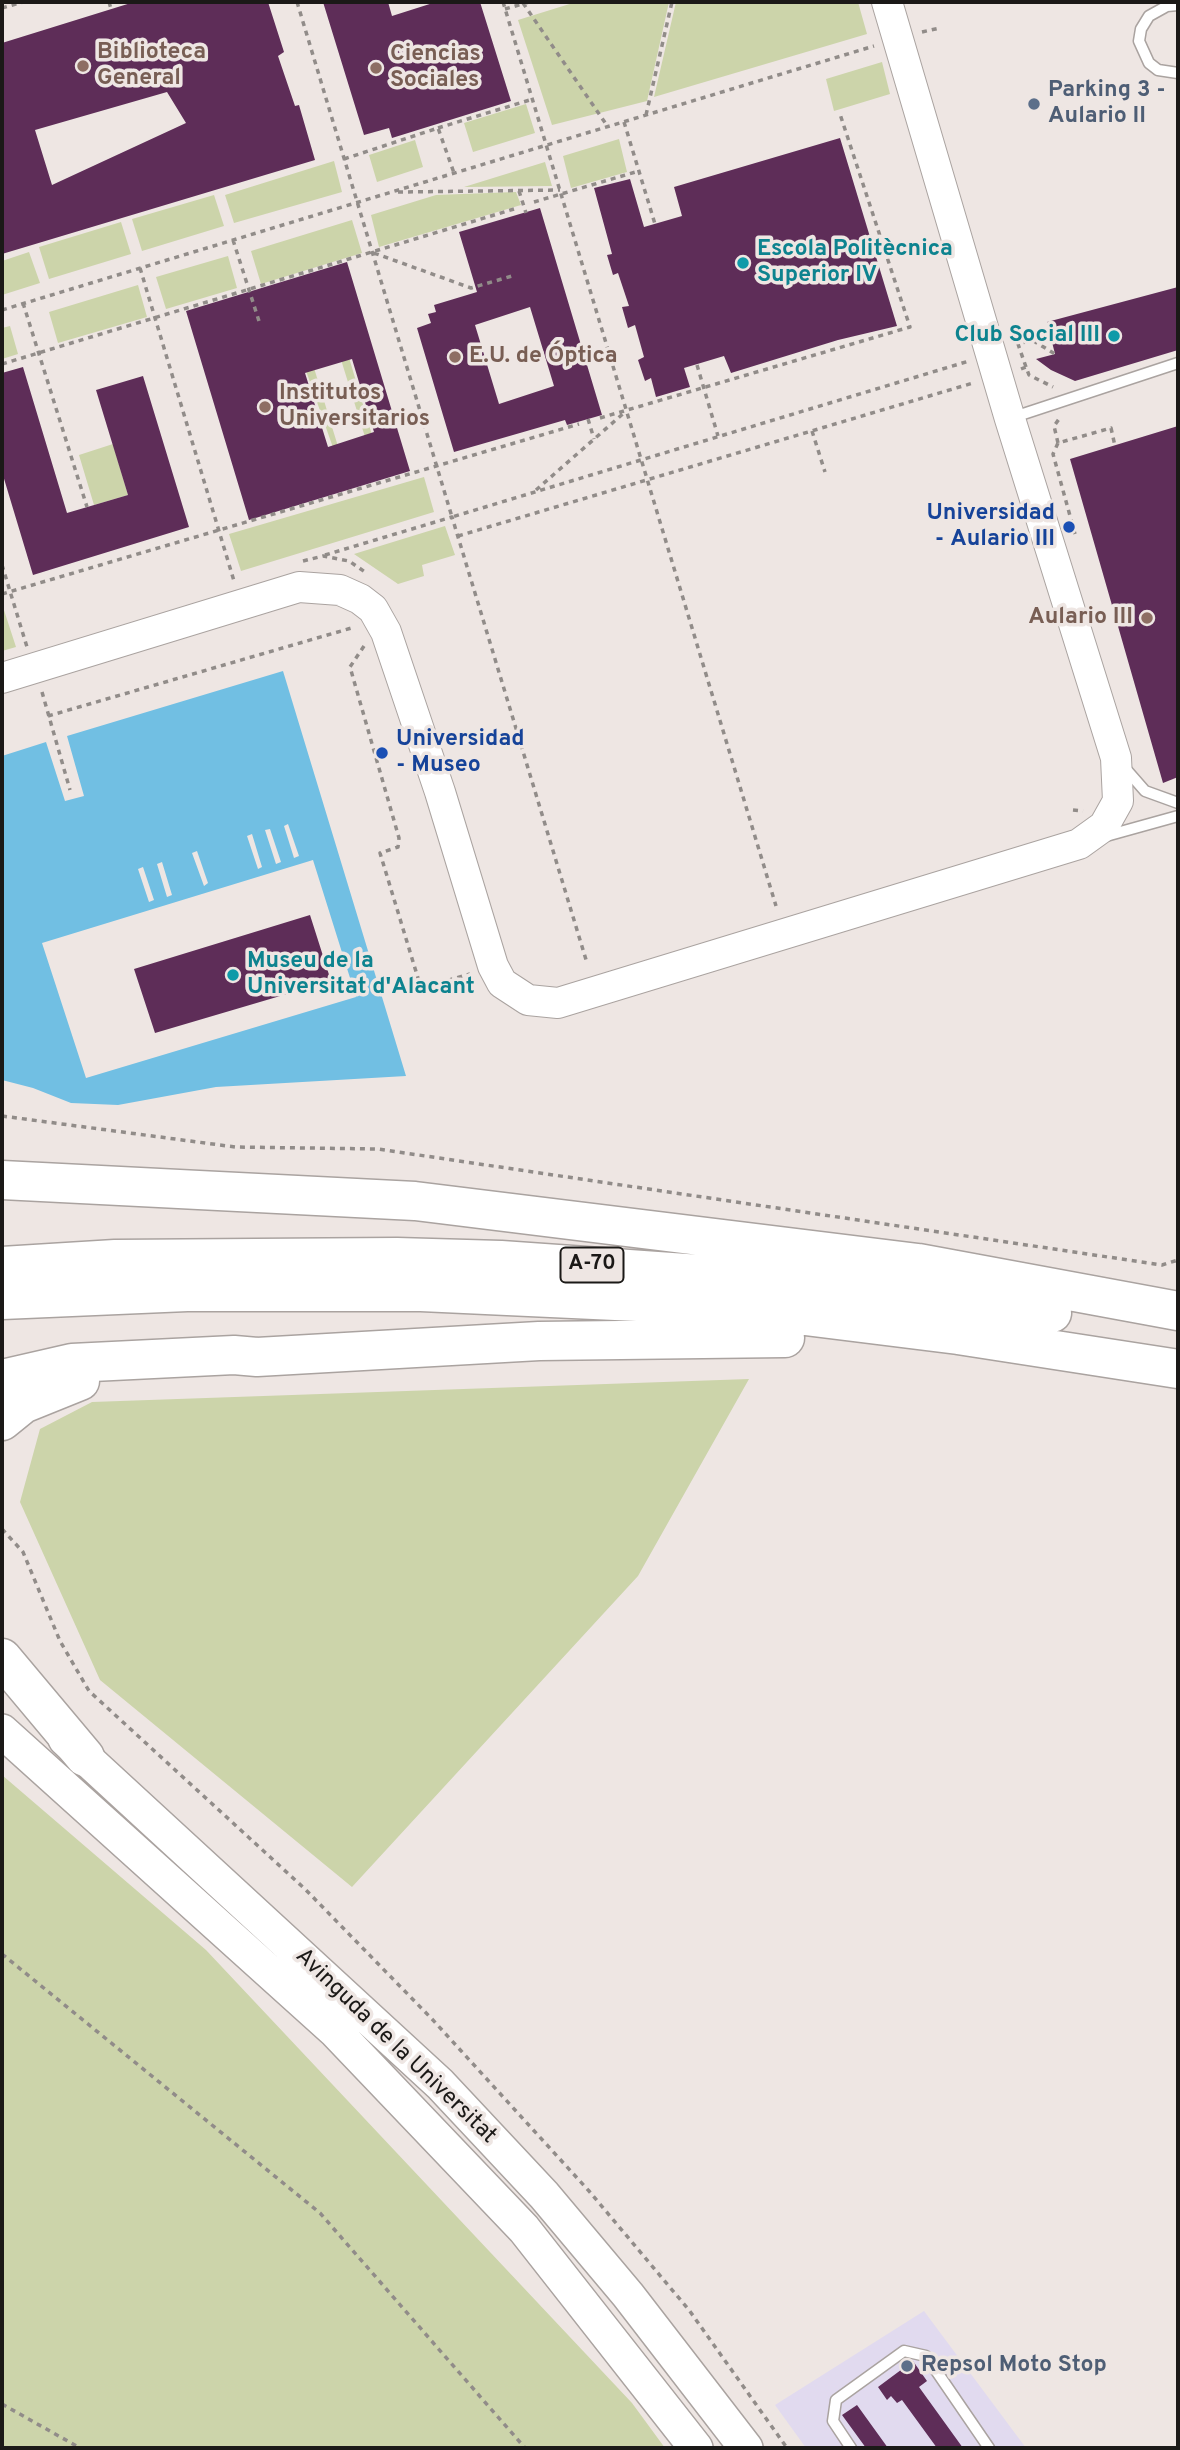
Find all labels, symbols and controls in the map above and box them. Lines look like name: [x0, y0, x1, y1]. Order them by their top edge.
place label: Biblioteca General: [97, 39, 206, 93]
place label: Ciencias Sociales: [390, 41, 481, 95]
marker: Biblioteca General: [75, 58, 91, 74]
marker: Ciencias Sociales: [368, 60, 384, 76]
place label: Parking 3 - Aulario II: [1048, 77, 1166, 131]
marker: Parking 3 - Aulario II: [1026, 96, 1042, 112]
place label: Escola Politècnica Superior IV: [757, 236, 953, 290]
marker: Escola Politècnica Superior IV: [735, 255, 751, 271]
place label: Club Social III: [955, 322, 1100, 350]
marker: Club Social III: [1106, 328, 1122, 344]
place label: E.U. de Óptica: [469, 343, 618, 371]
marker: E.U. de Óptica: [447, 349, 463, 365]
place label: Institutos Universitarios: [279, 380, 430, 434]
marker: Institutos Universitarios: [257, 399, 273, 415]
place label: Universidad - Aulario III: [926, 500, 1055, 554]
marker: Universidad - Aulario III: [1061, 519, 1077, 535]
place label: Aulario III: [1028, 604, 1133, 632]
marker: Aulario III: [1139, 610, 1155, 626]
place label: Universidad - Museo: [396, 726, 525, 780]
marker: Universidad - Museo: [374, 745, 390, 761]
place label: Museu de la Universitat d'Alacant: [247, 948, 475, 1002]
marker: Museu de la Universitat d'Alacant: [225, 967, 241, 983]
road number: A-70: [560, 1248, 624, 1282]
street label: Avinguda de la Universitat: [289, 1944, 501, 2150]
place label: Repsol Moto Stop: [921, 2352, 1107, 2380]
marker: Repsol Moto Stop: [899, 2358, 915, 2374]

